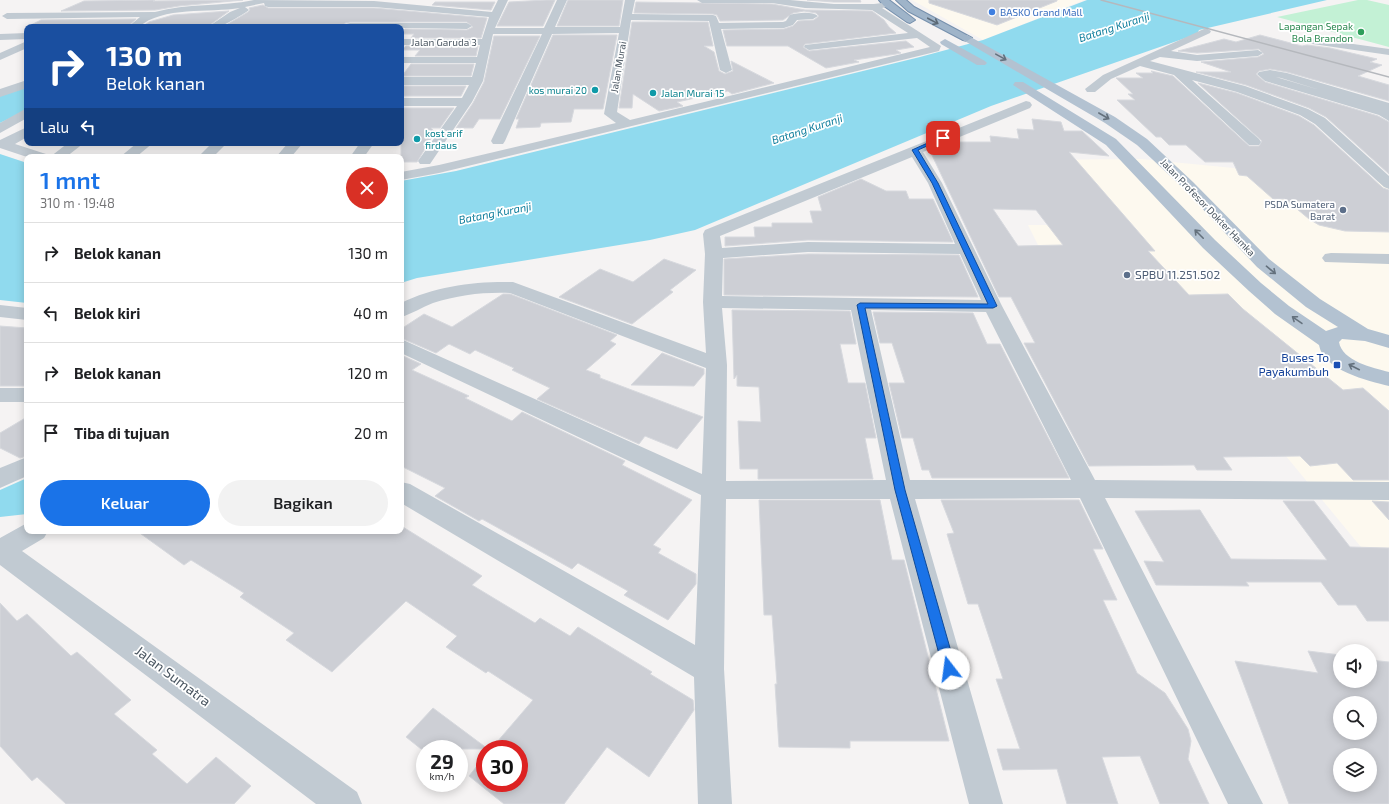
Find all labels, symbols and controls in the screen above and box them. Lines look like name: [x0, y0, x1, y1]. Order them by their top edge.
place label: BASKO Grand Mall: [1000, 6, 1082, 18]
marker: BASKO Grand Mall: [987, 7, 997, 17]
water label: Batang Kuranji: [1077, 9, 1151, 45]
one-way arrow: [927, 18, 939, 25]
place label: Lapangan Sepak Bola Brandon: [1279, 20, 1353, 44]
marker: Lapangan Sepak Bola Brandon: [1356, 27, 1366, 37]
street label: Jalan Garuda 3: [411, 36, 477, 48]
text: 130 m: [106, 38, 182, 72]
icon: right: [40, 40, 92, 92]
street label: Jalan Murai: [608, 40, 628, 94]
one-way arrow: [995, 54, 1007, 62]
text: Belok kanan: [106, 72, 205, 94]
place label: kos murai 20: [529, 84, 587, 96]
marker: kos murai 20: [590, 85, 600, 95]
place label: Jalan Murai 15: [661, 87, 724, 99]
marker: Jalan Murai 15: [648, 88, 658, 98]
water label: Batang Kuranji: [770, 111, 844, 147]
one-way arrow: [1097, 112, 1109, 120]
icon: left: [77, 116, 99, 138]
text: Lalu: [40, 118, 69, 136]
pin: [926, 121, 960, 155]
place label: kost arif firdaus: [425, 127, 463, 151]
icon: arrive: [932, 127, 954, 149]
marker: kost arif firdaus: [412, 134, 422, 144]
street label: Jalan Profesor Dokter Hamka: [1158, 156, 1258, 258]
text: 1 mnt: [40, 165, 100, 194]
button: close: [346, 167, 388, 209]
text: 310 m · 19:48: [40, 195, 115, 211]
place label: PSDA Sumatera Barat: [1264, 198, 1335, 222]
water label: Batang Kuranji: [457, 199, 533, 227]
marker: PSDA Sumatera Barat: [1338, 205, 1348, 215]
one-way arrow: [1194, 229, 1204, 239]
icon: right: [40, 242, 62, 264]
text: Belok kanan: [74, 244, 161, 262]
text: 130 m: [348, 244, 388, 262]
one-way arrow: [1265, 265, 1276, 274]
place label: SPBU 11.251.502: [1135, 267, 1221, 281]
marker: SPBU 11.251.502: [1122, 270, 1132, 280]
icon: left: [40, 302, 62, 324]
text: Belok kiri: [74, 304, 140, 322]
text: 40 m: [353, 304, 388, 322]
one-way arrow: [1291, 316, 1302, 324]
place label: Buses To Payakumbuh: [1258, 350, 1329, 378]
marker: Buses To Payakumbuh: [1332, 360, 1342, 370]
icon: right: [40, 362, 62, 384]
one-way arrow: [1348, 363, 1360, 370]
text: Belok kanan: [74, 364, 161, 382]
text: 120 m: [348, 364, 388, 382]
icon: arrive: [40, 422, 62, 444]
text: Tiba di tujuan: [74, 424, 170, 442]
text: 20 m: [354, 424, 388, 442]
button: Keluar: [40, 480, 210, 526]
button: Bagikan: [218, 480, 388, 526]
street label: Jalan Sumatra: [132, 642, 214, 709]
map controls: [1333, 644, 1377, 792]
button: sound: [1333, 644, 1377, 688]
position arrow: [928, 648, 970, 690]
button: search: [1333, 696, 1377, 740]
speed limit sign: 30: [476, 740, 528, 792]
button: layers: [1333, 748, 1377, 792]
text: 29: [430, 749, 454, 773]
text: km/h: [430, 770, 454, 782]

